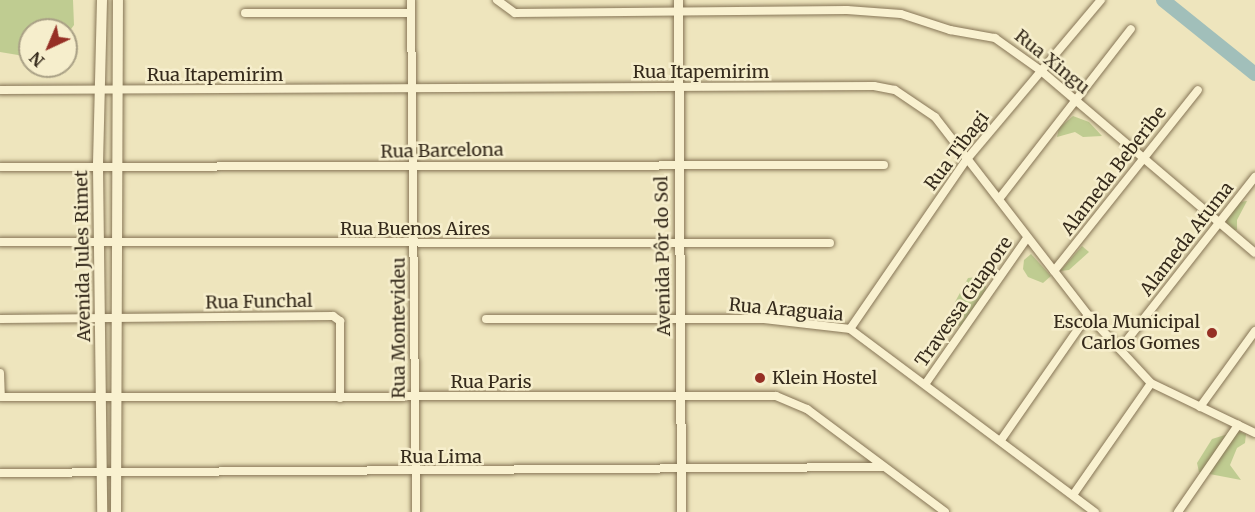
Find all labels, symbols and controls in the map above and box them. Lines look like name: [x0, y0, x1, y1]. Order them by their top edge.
north arrow: [18, 18, 78, 78]
street label: Rua Xingu: [1010, 25, 1094, 99]
text: N: [25, 48, 48, 71]
street label: Rua Itapemirim: [633, 61, 769, 83]
street label: Rua Itapemirim: [147, 64, 283, 86]
street label: Alameda Beberibe: [1057, 102, 1171, 240]
street label: Rua Tibagi: [920, 107, 994, 195]
street label: Rua Barcelona: [380, 139, 504, 163]
street label: Avenida Jules Rimet: [71, 170, 95, 342]
street label: Avenida Pôr do Sol: [651, 176, 675, 336]
street label: Alameda Atuma: [1136, 178, 1238, 300]
street label: Rua Buenos Aires: [340, 218, 490, 240]
street label: Travessa Guapore: [911, 233, 1017, 371]
street label: Rua Montevideu: [388, 257, 410, 399]
street label: Rua Funchal: [205, 290, 313, 314]
street label: Rua Araguaia: [728, 294, 844, 326]
place label: Escola Municipal Carlos Gomes: [1053, 312, 1200, 354]
marker: Escola Municipal Carlos Gomes: [1205, 326, 1219, 340]
place label: Klein Hostel: [772, 367, 877, 389]
street label: Rua Paris: [450, 371, 532, 393]
marker: Klein Hostel: [753, 371, 767, 385]
street label: Rua Lima: [400, 446, 482, 468]

